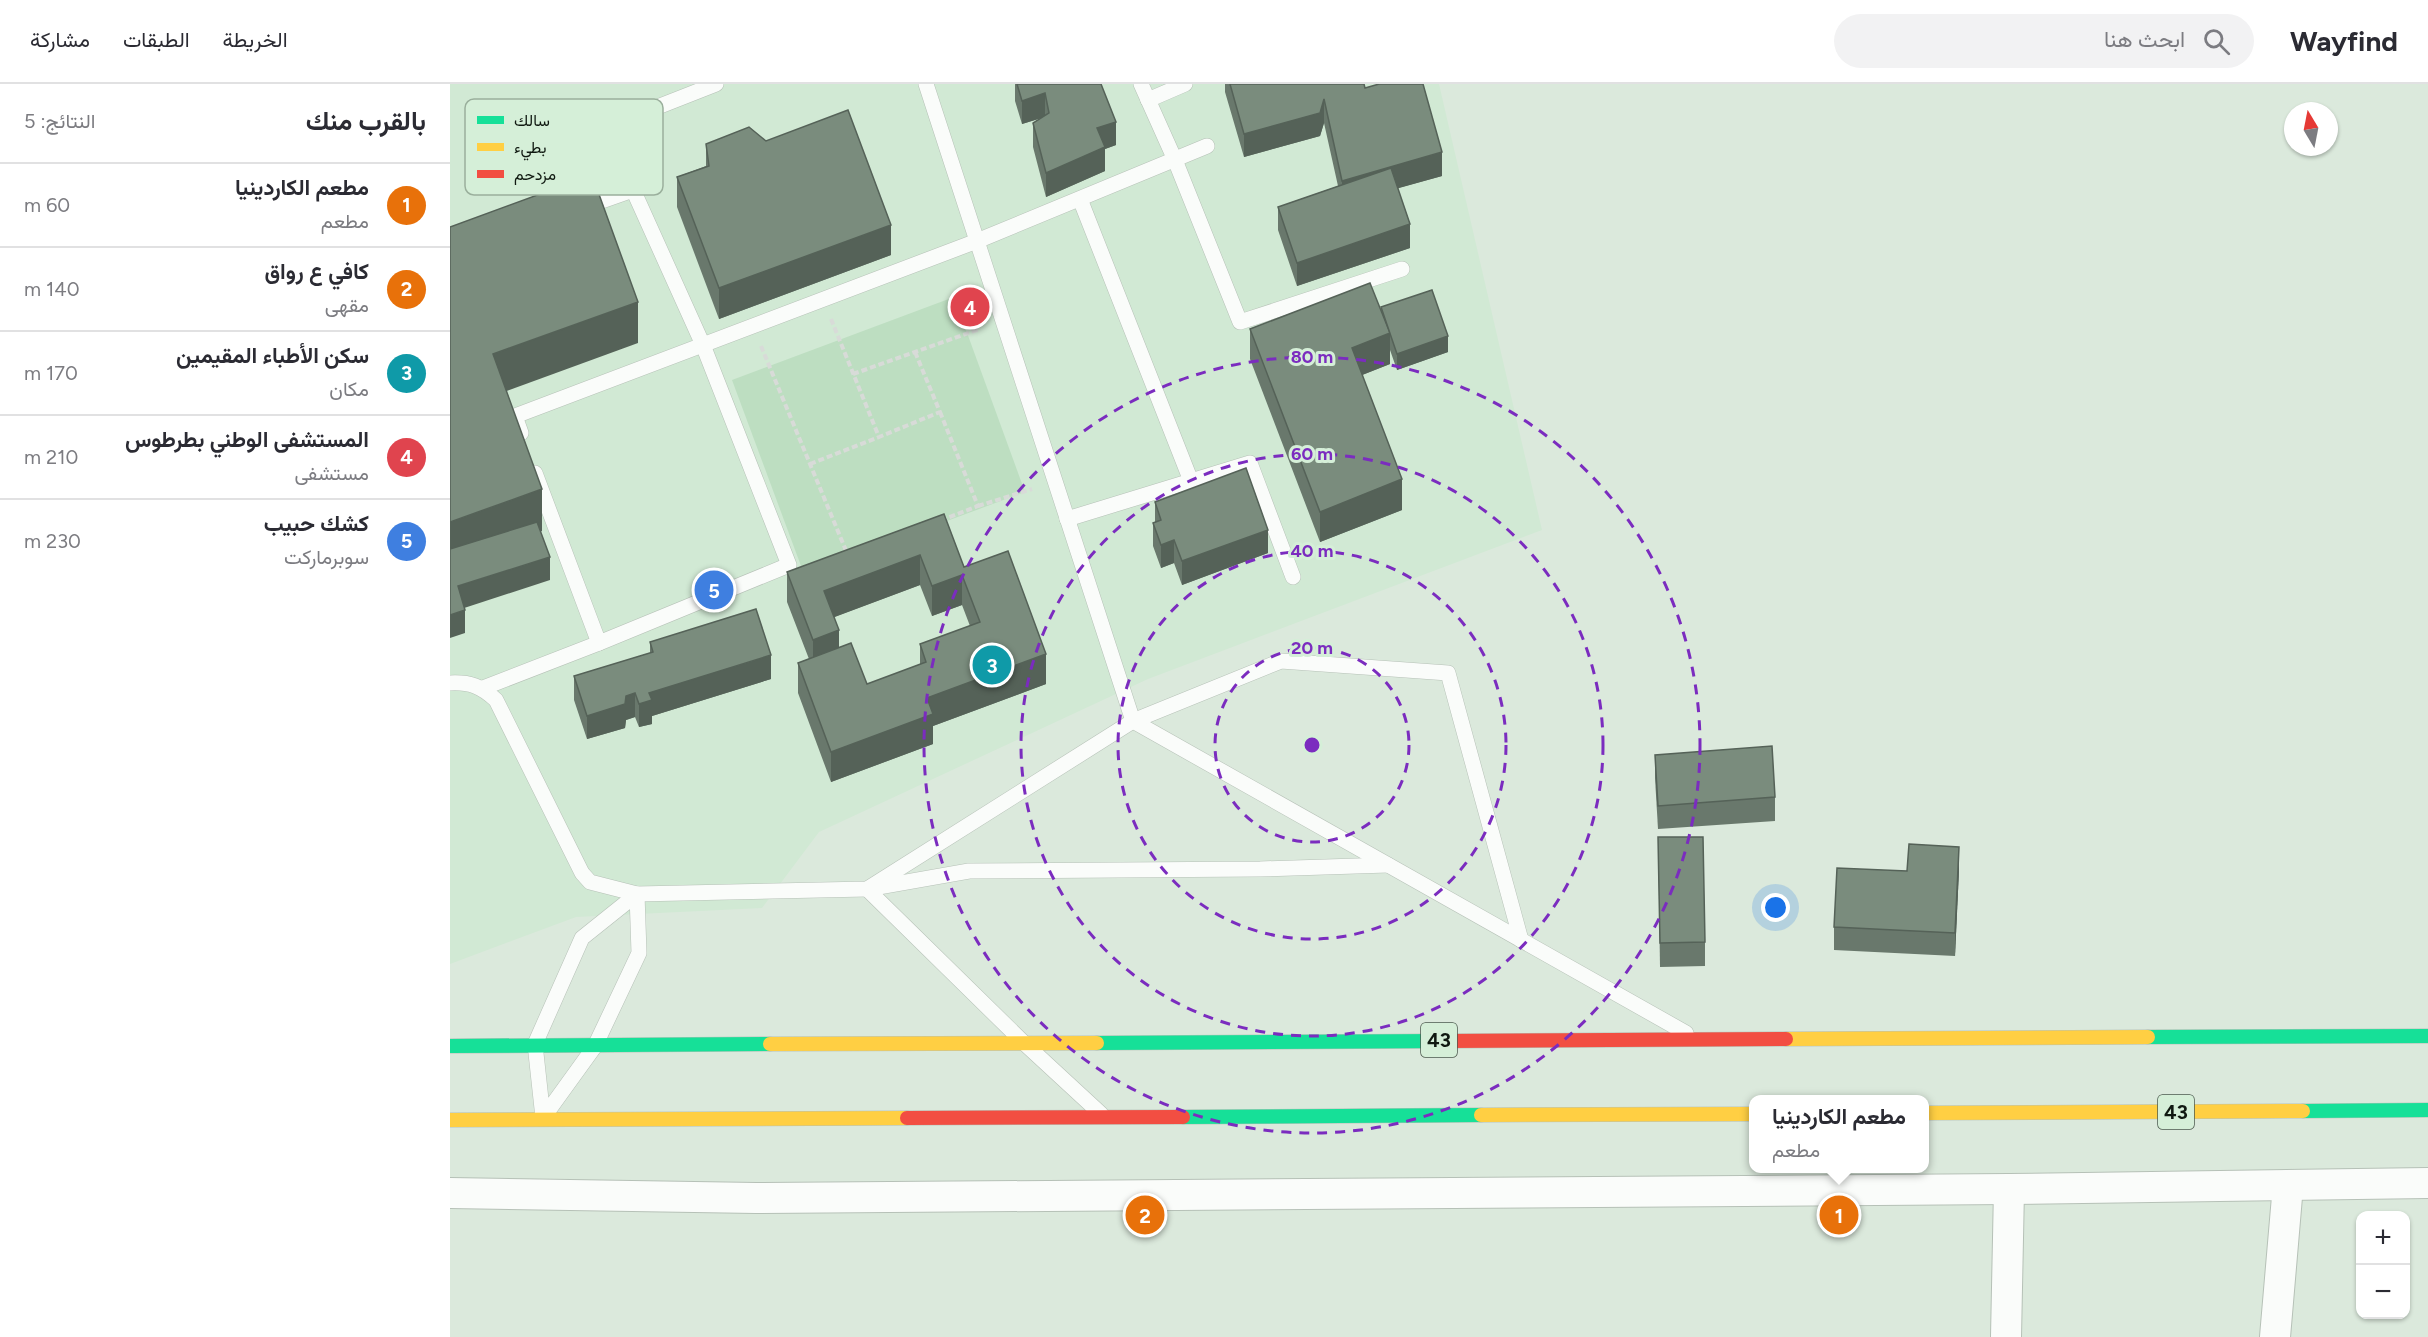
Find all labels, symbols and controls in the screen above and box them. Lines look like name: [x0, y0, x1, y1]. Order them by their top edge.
search box: [1834, 14, 2254, 68]
text: Wayfind: [2290, 24, 2398, 58]
icon: search: [2200, 25, 2233, 58]
text: ابحث هنا: [2104, 26, 2185, 53]
text: مشاركة: [30, 27, 90, 52]
text: الطبقات: [123, 27, 190, 52]
text: الخريطة: [223, 27, 288, 52]
legend: [465, 99, 663, 195]
north arrow: [2284, 102, 2338, 156]
text: بالقرب منك: [306, 105, 426, 137]
text: النتائج: 5: [24, 109, 95, 133]
text: سالك: [514, 111, 550, 130]
text: بطيء: [514, 138, 546, 161]
text: مزدحم: [514, 165, 556, 185]
text: مطعم الكاردينيا: [235, 174, 369, 201]
text: 60 m: [24, 193, 70, 217]
text: 1: [402, 193, 411, 217]
text: مطعم: [321, 209, 369, 233]
text: كافي ع رواق: [264, 258, 369, 285]
text: 140 m: [24, 277, 79, 301]
text: 2: [401, 277, 412, 301]
pin: 4: [950, 284, 990, 330]
text: مقهى: [325, 293, 369, 317]
text: سكن الأطباء المقيمين: [176, 342, 369, 369]
text: 80 m: [1291, 346, 1333, 368]
text: 170 m: [24, 361, 78, 385]
text: 3: [401, 361, 412, 385]
text: مكان: [329, 377, 369, 401]
text: المستشفى الوطني بطرطوس: [125, 426, 369, 453]
text: 60 m: [1291, 443, 1333, 465]
text: 210 m: [24, 445, 78, 469]
text: 4: [400, 445, 413, 469]
text: مستشفى: [294, 461, 369, 485]
text: كشك حبيب: [264, 510, 369, 537]
text: 230 m: [24, 529, 81, 553]
text: 5: [401, 529, 412, 553]
text: 40 m: [1290, 540, 1334, 562]
text: سوبرماركت: [284, 545, 369, 569]
pin: 5: [694, 568, 734, 612]
text: 20 m: [1291, 637, 1333, 659]
pin: 3: [972, 642, 1012, 688]
centre of rings: [1302, 735, 1322, 755]
your location: [1761, 893, 1790, 922]
road number: 43: [1421, 1023, 1457, 1057]
popup: [1749, 1095, 1929, 1173]
road number: 43: [2158, 1095, 2194, 1129]
text: مطعم الكاردينيا: [1772, 1103, 1906, 1130]
text: مطعم: [1772, 1138, 1820, 1162]
pin: 2: [1126, 1192, 1164, 1238]
pin: 1: [1820, 1192, 1858, 1238]
map controls: [2356, 1211, 2410, 1319]
button: +: [2356, 1211, 2410, 1265]
button: −: [2356, 1265, 2410, 1319]

